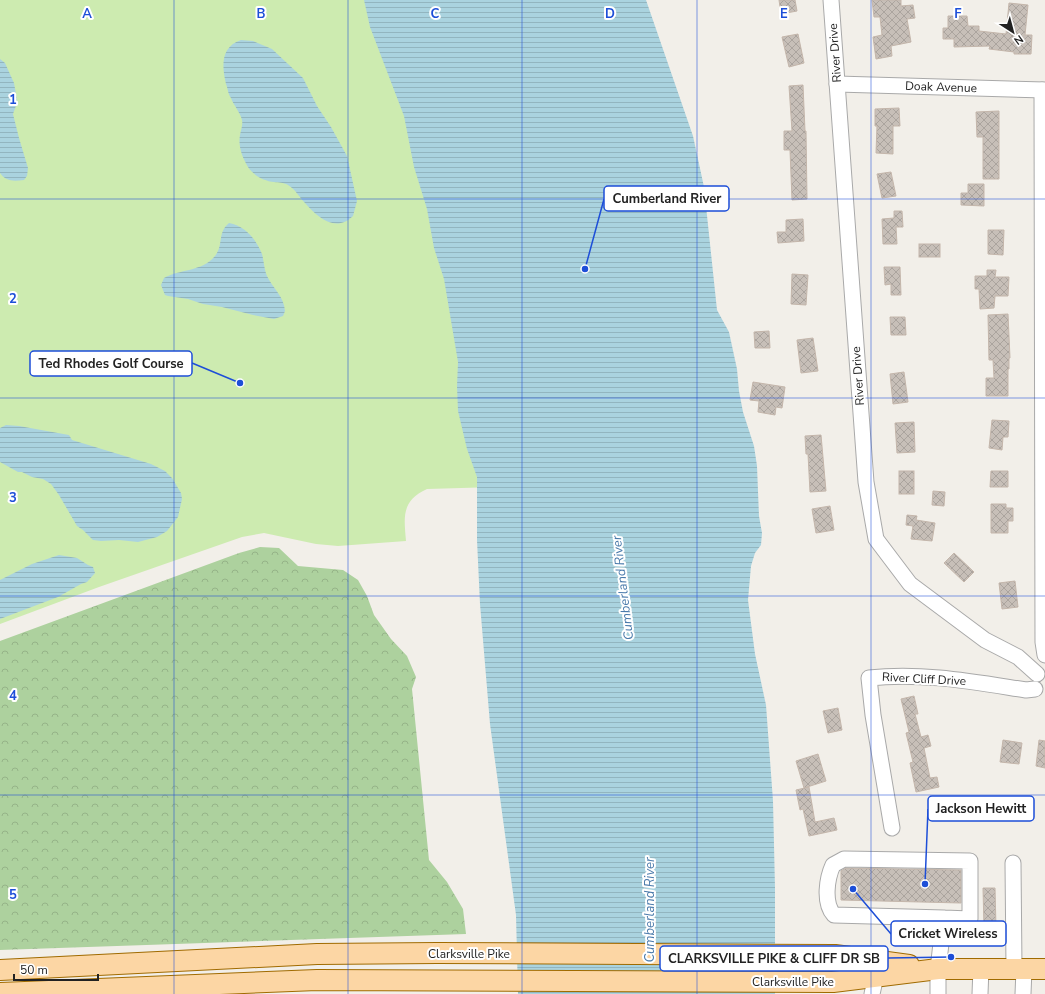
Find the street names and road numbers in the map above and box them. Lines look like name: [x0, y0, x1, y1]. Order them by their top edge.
street label: River Drive: [825, 23, 845, 83]
street label: Doak Avenue: [905, 78, 977, 96]
street label: River Drive: [848, 346, 868, 406]
street label: River Cliff Drive: [881, 669, 967, 689]
street label: Clarksville Pike: [428, 946, 510, 962]
street label: Clarksville Pike: [752, 974, 834, 990]

